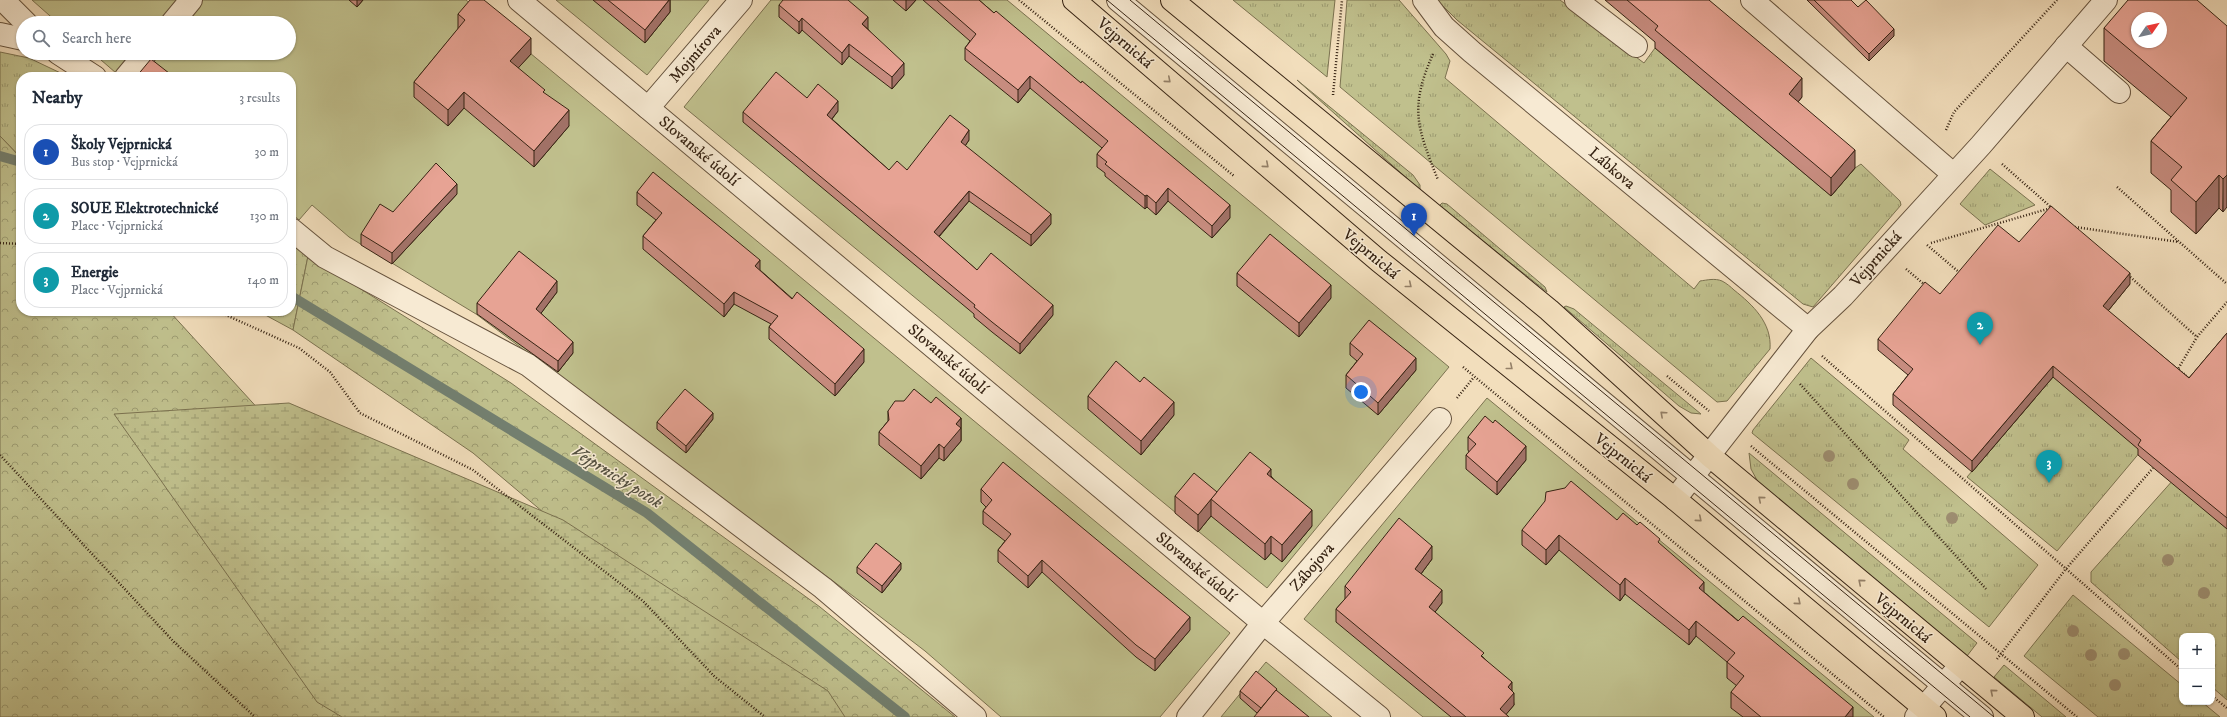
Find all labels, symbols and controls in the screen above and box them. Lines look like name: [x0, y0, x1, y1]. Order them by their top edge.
north arrow: [2131, 12, 2167, 48]
street label: Vejprnická: [1092, 13, 1157, 73]
search box: [16, 16, 296, 60]
street label: Mojmírova: [665, 21, 726, 87]
icon: search: [30, 27, 52, 49]
text: Search here: [62, 29, 131, 48]
one-way arrow: [1163, 75, 1170, 82]
text: Nearby: [32, 87, 82, 109]
text: 3 results: [239, 90, 280, 106]
street label: Slovanské údolí: [655, 112, 744, 191]
text: Školy Vejprnická: [71, 135, 172, 154]
street label: Lábkova: [1584, 143, 1640, 194]
text: 1: [44, 144, 48, 160]
text: 30 m: [255, 144, 279, 160]
text: Bus stop · Vejprnická: [71, 154, 178, 170]
one-way arrow: [1262, 160, 1269, 167]
text: SOUE Elektrotechnické: [71, 199, 218, 218]
pin: 1: [1401, 203, 1427, 236]
text: 2: [43, 208, 49, 224]
text: 130 m: [250, 208, 279, 224]
text: Place · Vejprnická: [71, 218, 163, 234]
street label: Vejprnická: [1338, 224, 1404, 284]
street label: Vejprnická: [1845, 227, 1906, 292]
text: Energie: [71, 263, 119, 282]
text: 3: [44, 272, 48, 288]
text: 140 m: [247, 272, 279, 288]
one-way arrow: [1405, 281, 1412, 288]
text: Place · Vejprnická: [71, 282, 163, 298]
pin: 2: [1967, 312, 1993, 345]
street label: Slovanské údolí: [904, 320, 993, 399]
one-way arrow: [1506, 362, 1513, 369]
your location: [1351, 382, 1371, 402]
one-way arrow: [1660, 411, 1668, 418]
street label: Vejprnická: [1590, 428, 1656, 487]
water label: Vejprnický potok: [568, 440, 667, 514]
pin: 3: [2036, 450, 2062, 483]
one-way arrow: [1758, 497, 1766, 504]
one-way arrow: [1694, 514, 1701, 521]
street label: Slovanské údolí: [1152, 528, 1241, 607]
street label: Zábojova: [1285, 538, 1339, 595]
one-way arrow: [1858, 580, 1865, 587]
street label: Vejprnická: [1870, 588, 1936, 648]
one-way arrow: [1794, 598, 1801, 605]
map controls: [2179, 633, 2215, 705]
button: +: [2179, 633, 2215, 669]
button: −: [2179, 669, 2215, 705]
one-way arrow: [1990, 690, 1998, 697]

